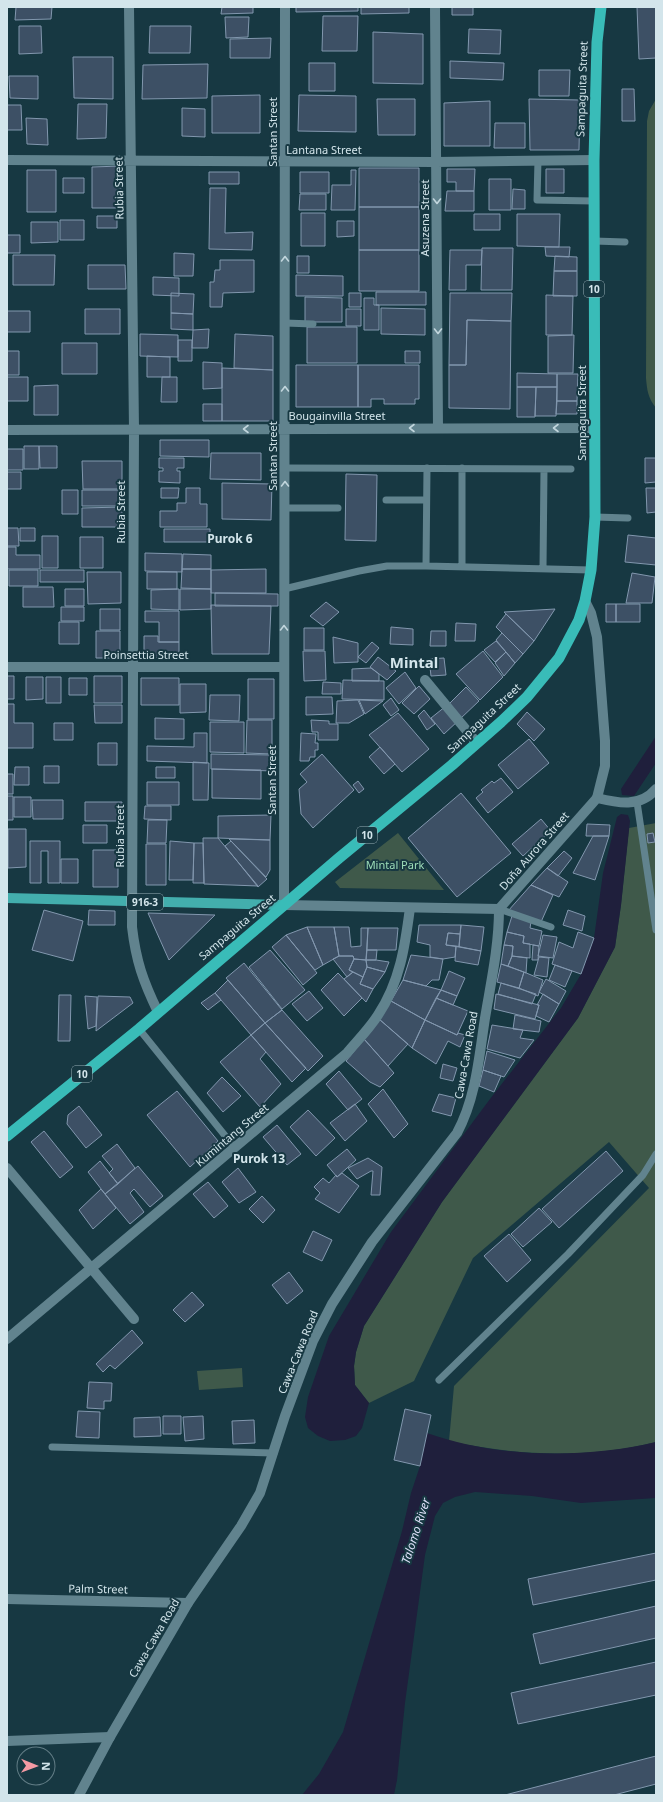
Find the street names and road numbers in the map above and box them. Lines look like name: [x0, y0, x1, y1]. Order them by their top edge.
street label: Sampaguita Street: [572, 41, 591, 137]
street label: Santan Street: [265, 97, 280, 167]
street label: Lantana Street: [286, 142, 362, 157]
street label: Rubia Street: [110, 156, 127, 220]
street label: Asuzena Street: [417, 179, 432, 257]
road number: 10: [584, 281, 604, 297]
street label: Sampaguita Street: [574, 365, 589, 461]
street label: Bougainvilla Street: [288, 408, 386, 423]
street label: Santan Street: [265, 421, 280, 491]
street label: Rubia Street: [113, 480, 128, 544]
street label: Poinsettia Street: [104, 647, 188, 662]
street label: Sampaguita Street: [444, 680, 524, 756]
street label: Santan Street: [264, 745, 279, 815]
street label: Rubia Street: [112, 804, 127, 868]
street label: Doña Aurora Street: [495, 808, 572, 893]
road number: 10: [357, 827, 377, 843]
street label: Sampaguita Street: [195, 890, 278, 963]
road number: 916-3: [127, 894, 163, 910]
street label: Cawa-Cawa Road: [450, 1010, 481, 1100]
road number: 10: [72, 1066, 92, 1082]
street label: Kumintang Street: [192, 1100, 271, 1170]
street label: Cawa-Cawa Road: [274, 1308, 321, 1396]
street label: Palm Street: [68, 1580, 128, 1597]
street label: Cawa-Cawa Road: [125, 1596, 182, 1680]

